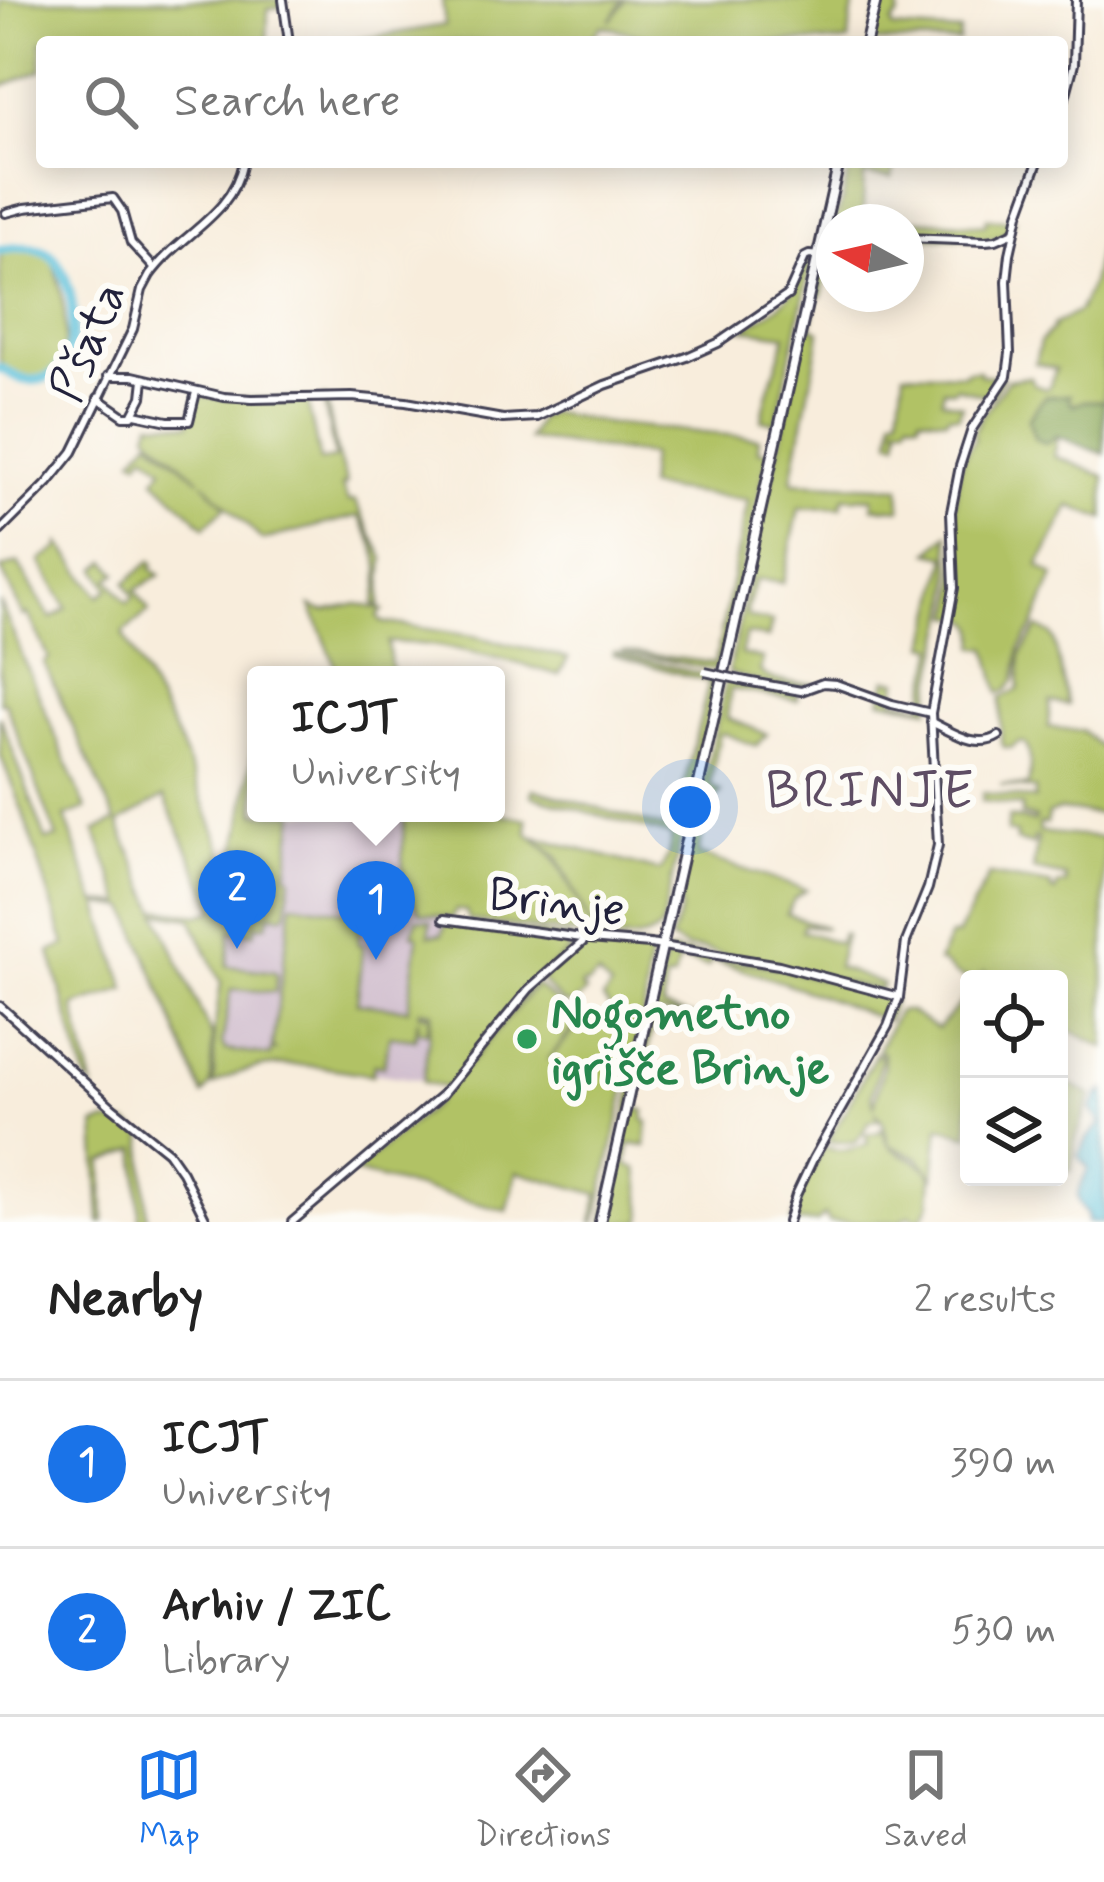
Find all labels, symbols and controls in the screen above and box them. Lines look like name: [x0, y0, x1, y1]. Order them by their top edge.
search box: [36, 36, 1068, 168]
icon: search: [78, 69, 144, 135]
text: Search here: [174, 73, 401, 132]
north arrow: [816, 204, 924, 312]
street label: Pšata: [36, 273, 142, 412]
popup: [247, 666, 505, 822]
text: ICJT: [291, 689, 399, 748]
text: University: [291, 748, 461, 799]
district label: BRINJE: [766, 757, 977, 828]
your location: [660, 777, 720, 837]
pin: 2: [198, 850, 276, 949]
pin: 1: [337, 861, 415, 960]
street label: Brinje: [485, 864, 628, 943]
map controls: [960, 970, 1068, 1186]
button: locate: [960, 970, 1068, 1078]
place label: Nogometno igrišče Brinje: [551, 983, 829, 1101]
marker: Nogometno igrišče Brinje: [514, 1026, 540, 1052]
button: layers: [960, 1078, 1068, 1186]
text: Nearby: [48, 1267, 203, 1333]
text: 2 results: [914, 1275, 1056, 1326]
text: ICJT: [162, 1409, 270, 1468]
text: 1: [78, 1438, 96, 1489]
text: 390 m: [950, 1438, 1056, 1489]
text: University: [162, 1468, 331, 1519]
text: Arhiv / ZIC: [162, 1577, 391, 1636]
text: 2: [77, 1606, 97, 1657]
text: 530 m: [951, 1606, 1056, 1657]
text: Library: [162, 1636, 290, 1687]
tab: Map: [136, 1742, 202, 1858]
tab: Directions: [475, 1742, 611, 1858]
tab: Saved: [884, 1742, 968, 1858]

